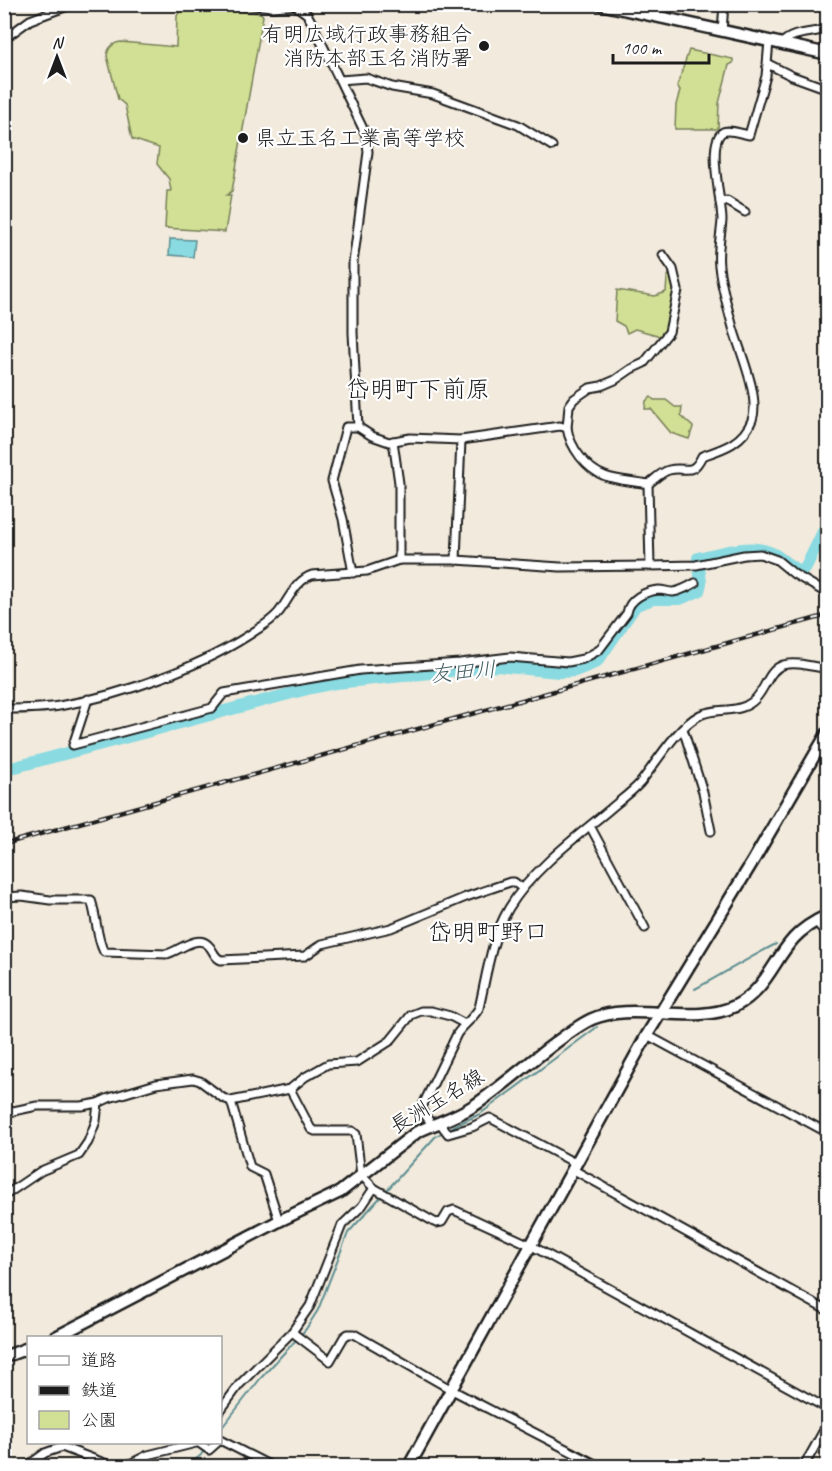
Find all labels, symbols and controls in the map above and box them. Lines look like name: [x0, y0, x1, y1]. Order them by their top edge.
place label: 有明広域行政事務組合 消防本部玉名消防署: [262, 21, 472, 71]
north arrow: [27, 27, 87, 87]
scale bar: [613, 27, 709, 65]
text: N: [52, 33, 65, 53]
text: 100 m: [622, 37, 663, 59]
marker: 有明広域行政事務組合 消防本部玉名消防署: [477, 39, 491, 53]
place label: 県立玉名工業高等学校: [255, 125, 465, 151]
marker: 県立玉名工業高等学校: [236, 131, 250, 145]
district label: 岱明町下前原: [346, 374, 490, 404]
water label: 友田川: [429, 655, 497, 689]
district label: 岱明町野口: [428, 917, 548, 947]
street label: 長洲玉名線: [385, 1063, 489, 1139]
legend: [27, 1336, 222, 1444]
text: 道路: [81, 1349, 117, 1371]
text: 鉄道: [81, 1379, 117, 1401]
text: 公園: [81, 1409, 117, 1431]

